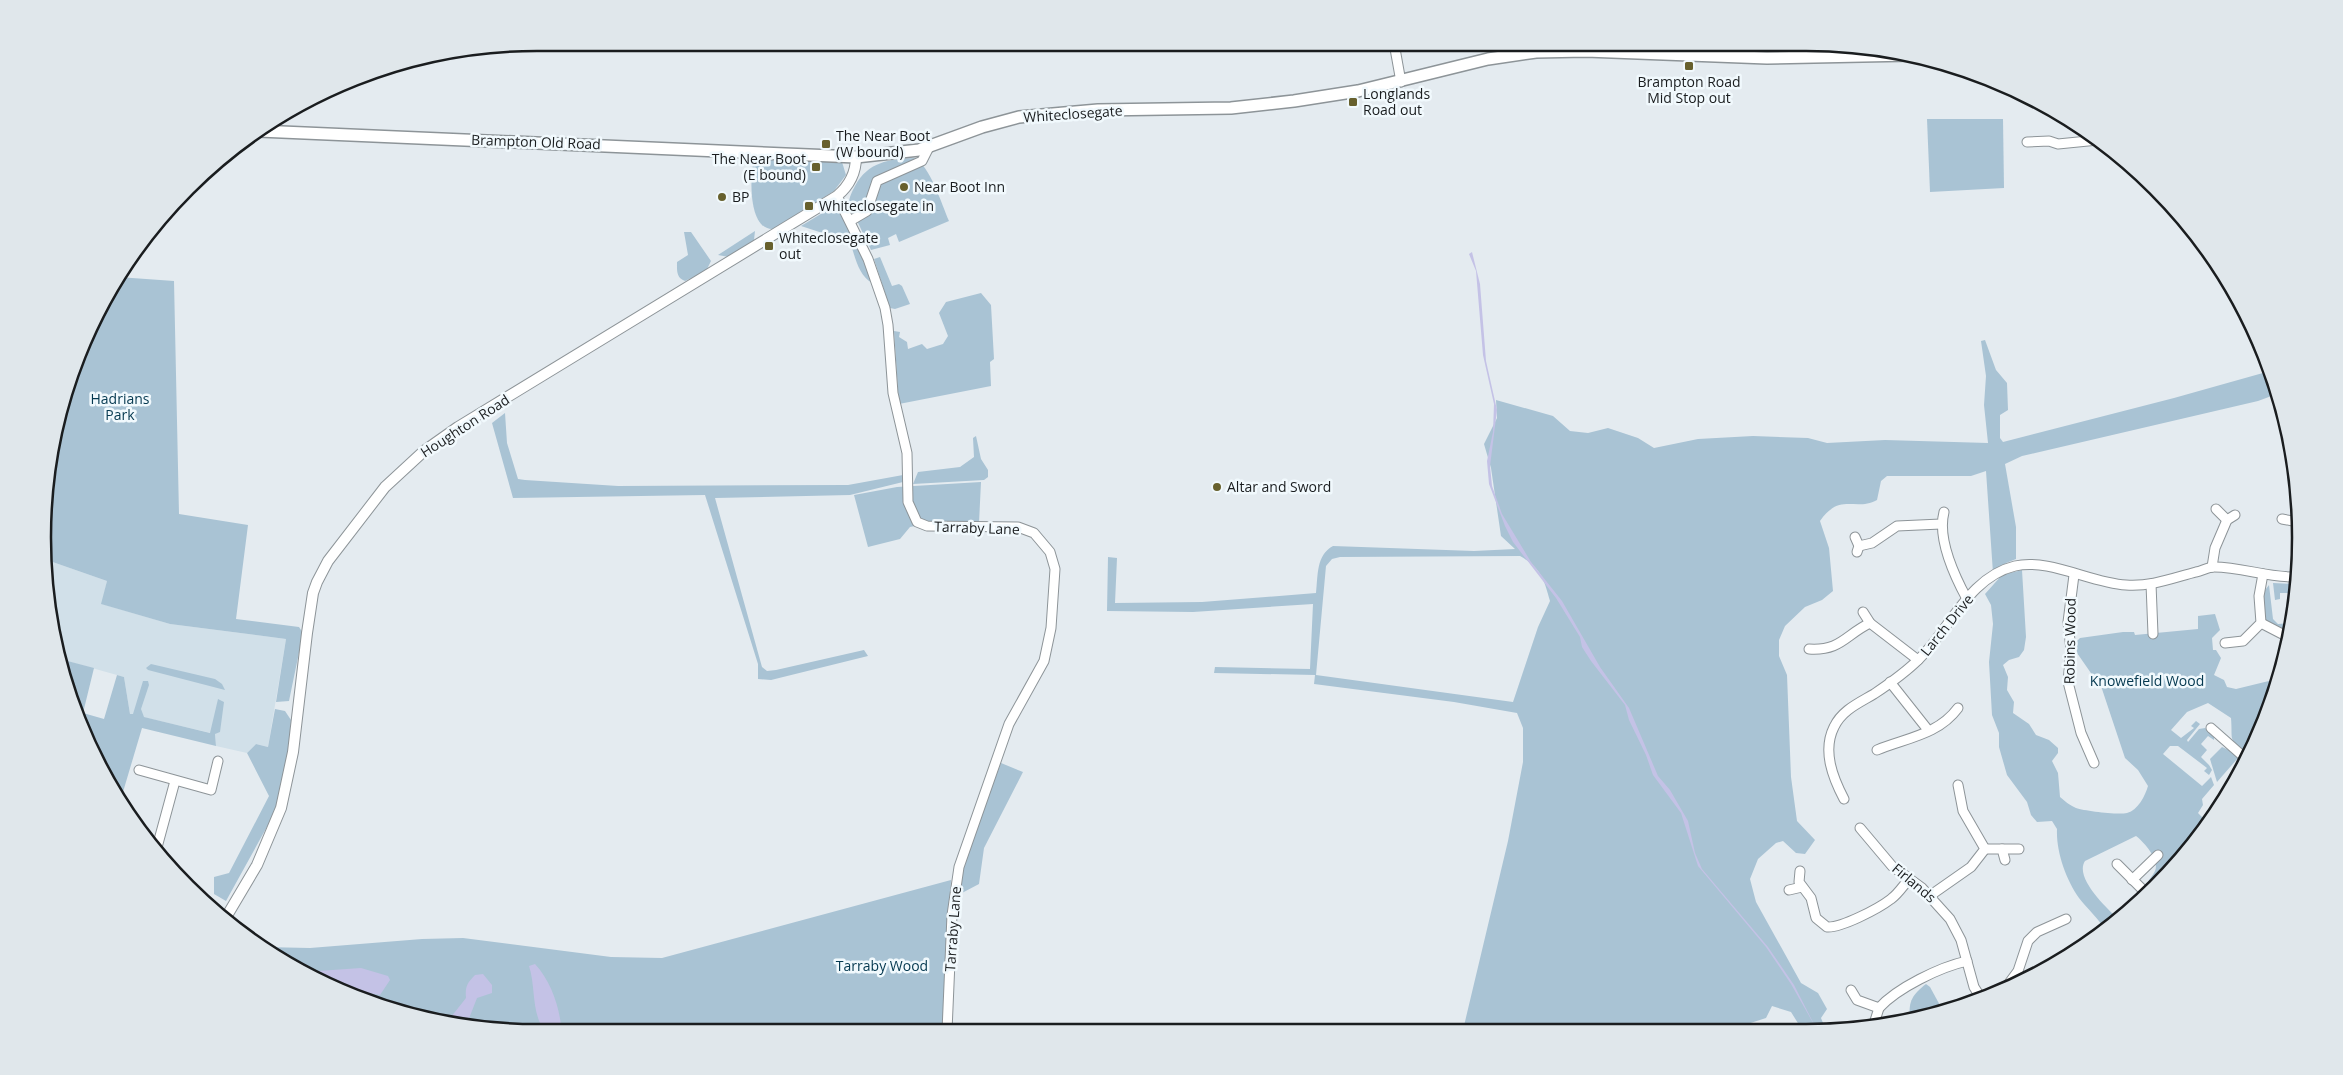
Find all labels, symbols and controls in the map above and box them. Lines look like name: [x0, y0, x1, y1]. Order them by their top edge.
marker: Brampton Road Mid Stop out: [1683, 60, 1695, 72]
place label: Brampton Road Mid Stop out: [1637, 72, 1741, 107]
place label: Longlands Road out: [1363, 84, 1430, 119]
marker: Longlands Road out: [1347, 96, 1359, 108]
street label: Whiteclosegate: [1023, 101, 1123, 126]
place label: The Near Boot (W bound): [836, 126, 930, 161]
street label: Brampton Old Road: [471, 130, 601, 153]
marker: The Near Boot (W bound): [820, 138, 832, 150]
place label: The Near Boot (E bound): [712, 149, 806, 184]
marker: The Near Boot (E bound): [810, 161, 822, 173]
place label: Near Boot Inn: [914, 177, 1005, 196]
marker: Near Boot Inn: [898, 181, 910, 193]
place label: BP: [732, 187, 749, 206]
marker: BP: [716, 191, 728, 203]
place label: Whiteclosegate in: [819, 196, 934, 215]
marker: Whiteclosegate in: [803, 200, 815, 212]
place label: Whiteclosegate out: [779, 228, 878, 263]
marker: Whiteclosegate out: [763, 240, 775, 252]
park label: Hadrians Park: [91, 389, 150, 424]
street label: Houghton Road: [417, 390, 513, 461]
place label: Altar and Sword: [1227, 477, 1331, 496]
marker: Altar and Sword: [1211, 481, 1223, 493]
street label: Tarraby Lane: [934, 517, 1020, 538]
street label: Larch Drive: [1916, 590, 1977, 659]
street label: Robins Wood: [2059, 598, 2080, 684]
park label: Knowefield Wood: [2090, 671, 2204, 690]
street label: Firlands: [1888, 859, 1940, 907]
street label: Tarraby Lane: [940, 886, 965, 972]
park label: Tarraby Wood: [836, 956, 928, 975]

